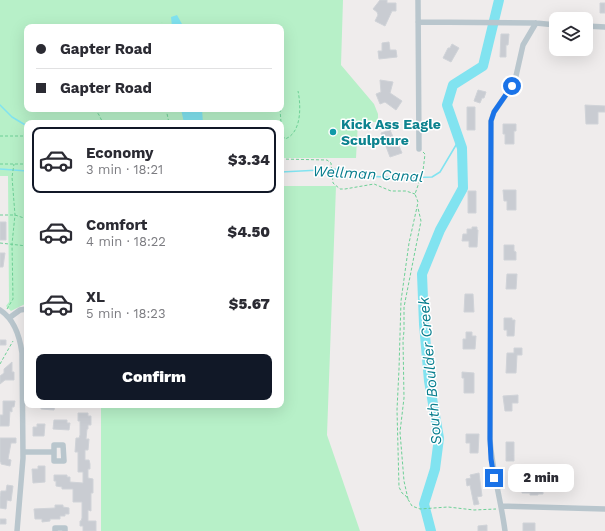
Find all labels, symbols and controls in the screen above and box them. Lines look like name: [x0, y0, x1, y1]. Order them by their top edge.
map controls: [549, 12, 593, 56]
button: layers: [549, 12, 593, 56]
text: Gapter Road: [60, 40, 152, 58]
route start: [503, 77, 521, 95]
text: Gapter Road: [60, 79, 152, 97]
place label: Kick Ass Eagle Sculpture: [341, 116, 441, 148]
marker: Kick Ass Eagle Sculpture: [328, 127, 338, 137]
icon: car: [38, 142, 74, 178]
text: Economy: [86, 144, 153, 162]
text: $3.34: [228, 151, 270, 169]
text: 3 min · 18:21: [86, 162, 163, 177]
water label: Wellman Canal: [312, 162, 424, 186]
icon: car: [38, 214, 74, 250]
text: Comfort: [86, 216, 147, 234]
text: $4.50: [227, 223, 270, 241]
text: 4 min · 18:22: [86, 234, 166, 249]
icon: car: [38, 286, 74, 322]
text: XL: [86, 288, 105, 306]
text: $5.67: [229, 295, 270, 313]
water label: South Boulder Creek: [414, 295, 445, 446]
text: 5 min · 18:23: [86, 306, 166, 321]
button: Confirm: [36, 354, 272, 400]
callout: 2 min: [508, 464, 574, 492]
route end: [485, 469, 503, 487]
text: 2 min: [523, 470, 559, 485]

